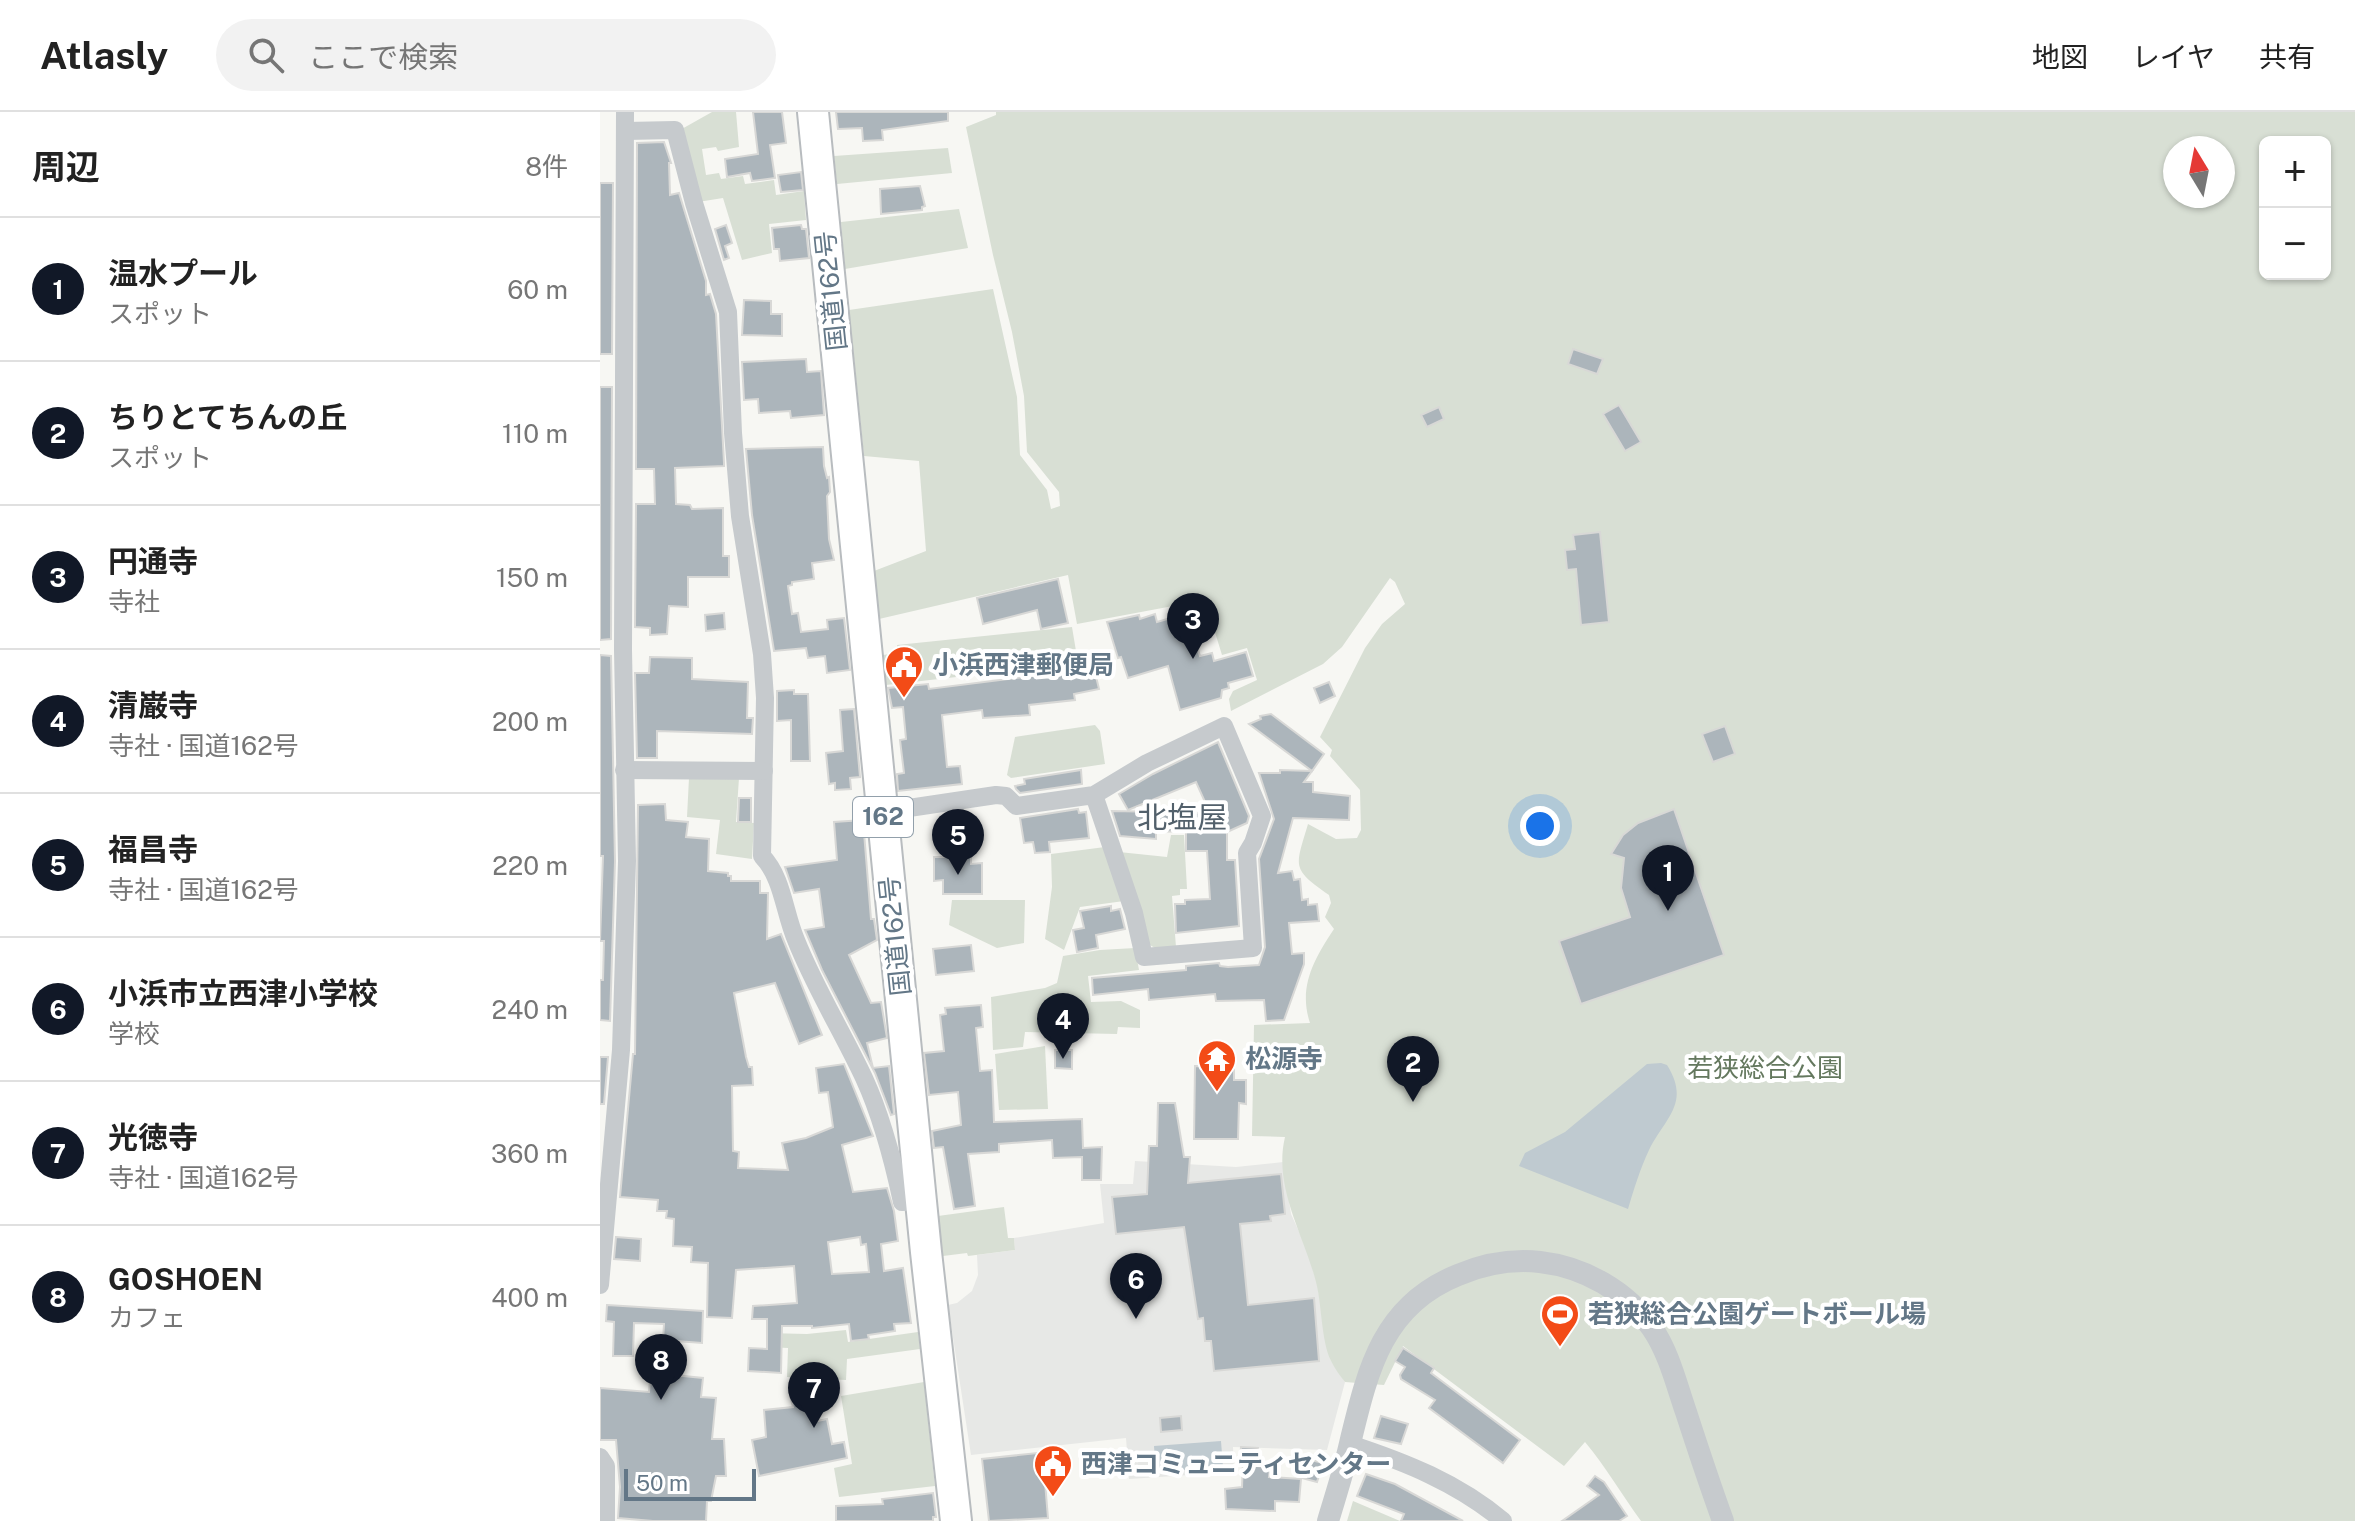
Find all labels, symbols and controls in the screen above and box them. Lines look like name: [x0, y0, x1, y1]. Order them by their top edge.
search box: [216, 19, 776, 91]
text: Atlasly: [40, 33, 168, 78]
icon: search: [244, 33, 288, 77]
text: ここで検索: [308, 39, 458, 75]
text: 地図: [2032, 40, 2088, 73]
text: レイヤ: [2132, 40, 2215, 73]
text: 共有: [2259, 40, 2315, 73]
north arrow: [2163, 136, 2235, 208]
map controls: [2259, 136, 2331, 280]
button: +: [2259, 136, 2331, 208]
text: 周辺: [32, 147, 100, 187]
text: 8件: [525, 151, 568, 182]
button: −: [2259, 208, 2331, 280]
street label: 国道162号: [809, 230, 852, 352]
text: 温水プール: [108, 255, 258, 291]
text: 1: [52, 274, 64, 305]
text: 60 m: [507, 274, 568, 305]
text: スポット: [108, 298, 212, 329]
text: ちりとてちんの丘: [108, 399, 347, 435]
text: 2: [50, 418, 66, 449]
text: 110 m: [502, 418, 568, 449]
text: スポット: [108, 442, 212, 473]
text: 円通寺: [108, 543, 198, 579]
text: 3: [49, 562, 67, 593]
text: 150 m: [496, 562, 568, 593]
text: 寺社: [108, 586, 160, 617]
pin: 3: [1167, 593, 1219, 659]
public building icon: 小浜西津郵便局: [883, 644, 925, 699]
place label: 小浜西津郵便局: [932, 649, 1114, 680]
text: 清巌寺: [108, 687, 198, 723]
text: 4: [49, 706, 67, 737]
text: 200 m: [492, 706, 568, 737]
text: 寺社 · 国道162号: [108, 730, 299, 761]
road number: 162: [853, 797, 913, 837]
district label: 北塩屋: [1137, 799, 1227, 835]
your location: [1520, 806, 1560, 846]
pin: 5: [932, 809, 984, 875]
text: 福昌寺: [108, 831, 198, 867]
pin: 1: [1642, 845, 1694, 911]
text: 5: [49, 850, 67, 881]
text: 220 m: [492, 850, 568, 881]
text: 寺社 · 国道162号: [108, 874, 299, 905]
street label: 国道162号: [873, 875, 916, 997]
text: 小浜市立西津小学校: [108, 975, 378, 1011]
pin: 4: [1037, 993, 1089, 1059]
text: 6: [49, 994, 67, 1025]
text: 240 m: [491, 994, 568, 1025]
text: 学校: [108, 1018, 160, 1049]
pin: 2: [1387, 1036, 1439, 1102]
temple icon: 松源寺: [1196, 1038, 1238, 1093]
place label: 松源寺: [1245, 1043, 1323, 1074]
park label: 若狭総合公園: [1687, 1052, 1843, 1083]
text: 光徳寺: [108, 1119, 198, 1155]
text: 7: [50, 1138, 66, 1169]
text: 360 m: [491, 1138, 568, 1169]
text: 寺社 · 国道162号: [108, 1162, 299, 1193]
pin: 6: [1110, 1253, 1162, 1319]
text: GOSHOEN: [108, 1261, 263, 1297]
text: 8: [49, 1282, 67, 1313]
text: 400 m: [491, 1282, 568, 1313]
sports icon: 若狭総合公園ゲートボール場: [1539, 1293, 1581, 1348]
place label: 若狭総合公園ゲートボール場: [1588, 1298, 1926, 1329]
text: カフェ: [108, 1302, 186, 1333]
pin: 8: [635, 1334, 687, 1400]
pin: 7: [788, 1362, 840, 1428]
public building icon: 西津コミュニティセンター: [1032, 1443, 1074, 1498]
place label: 西津コミュニティセンター: [1081, 1448, 1391, 1479]
scale bar: [624, 1465, 756, 1501]
text: 50 m: [636, 1470, 688, 1496]

